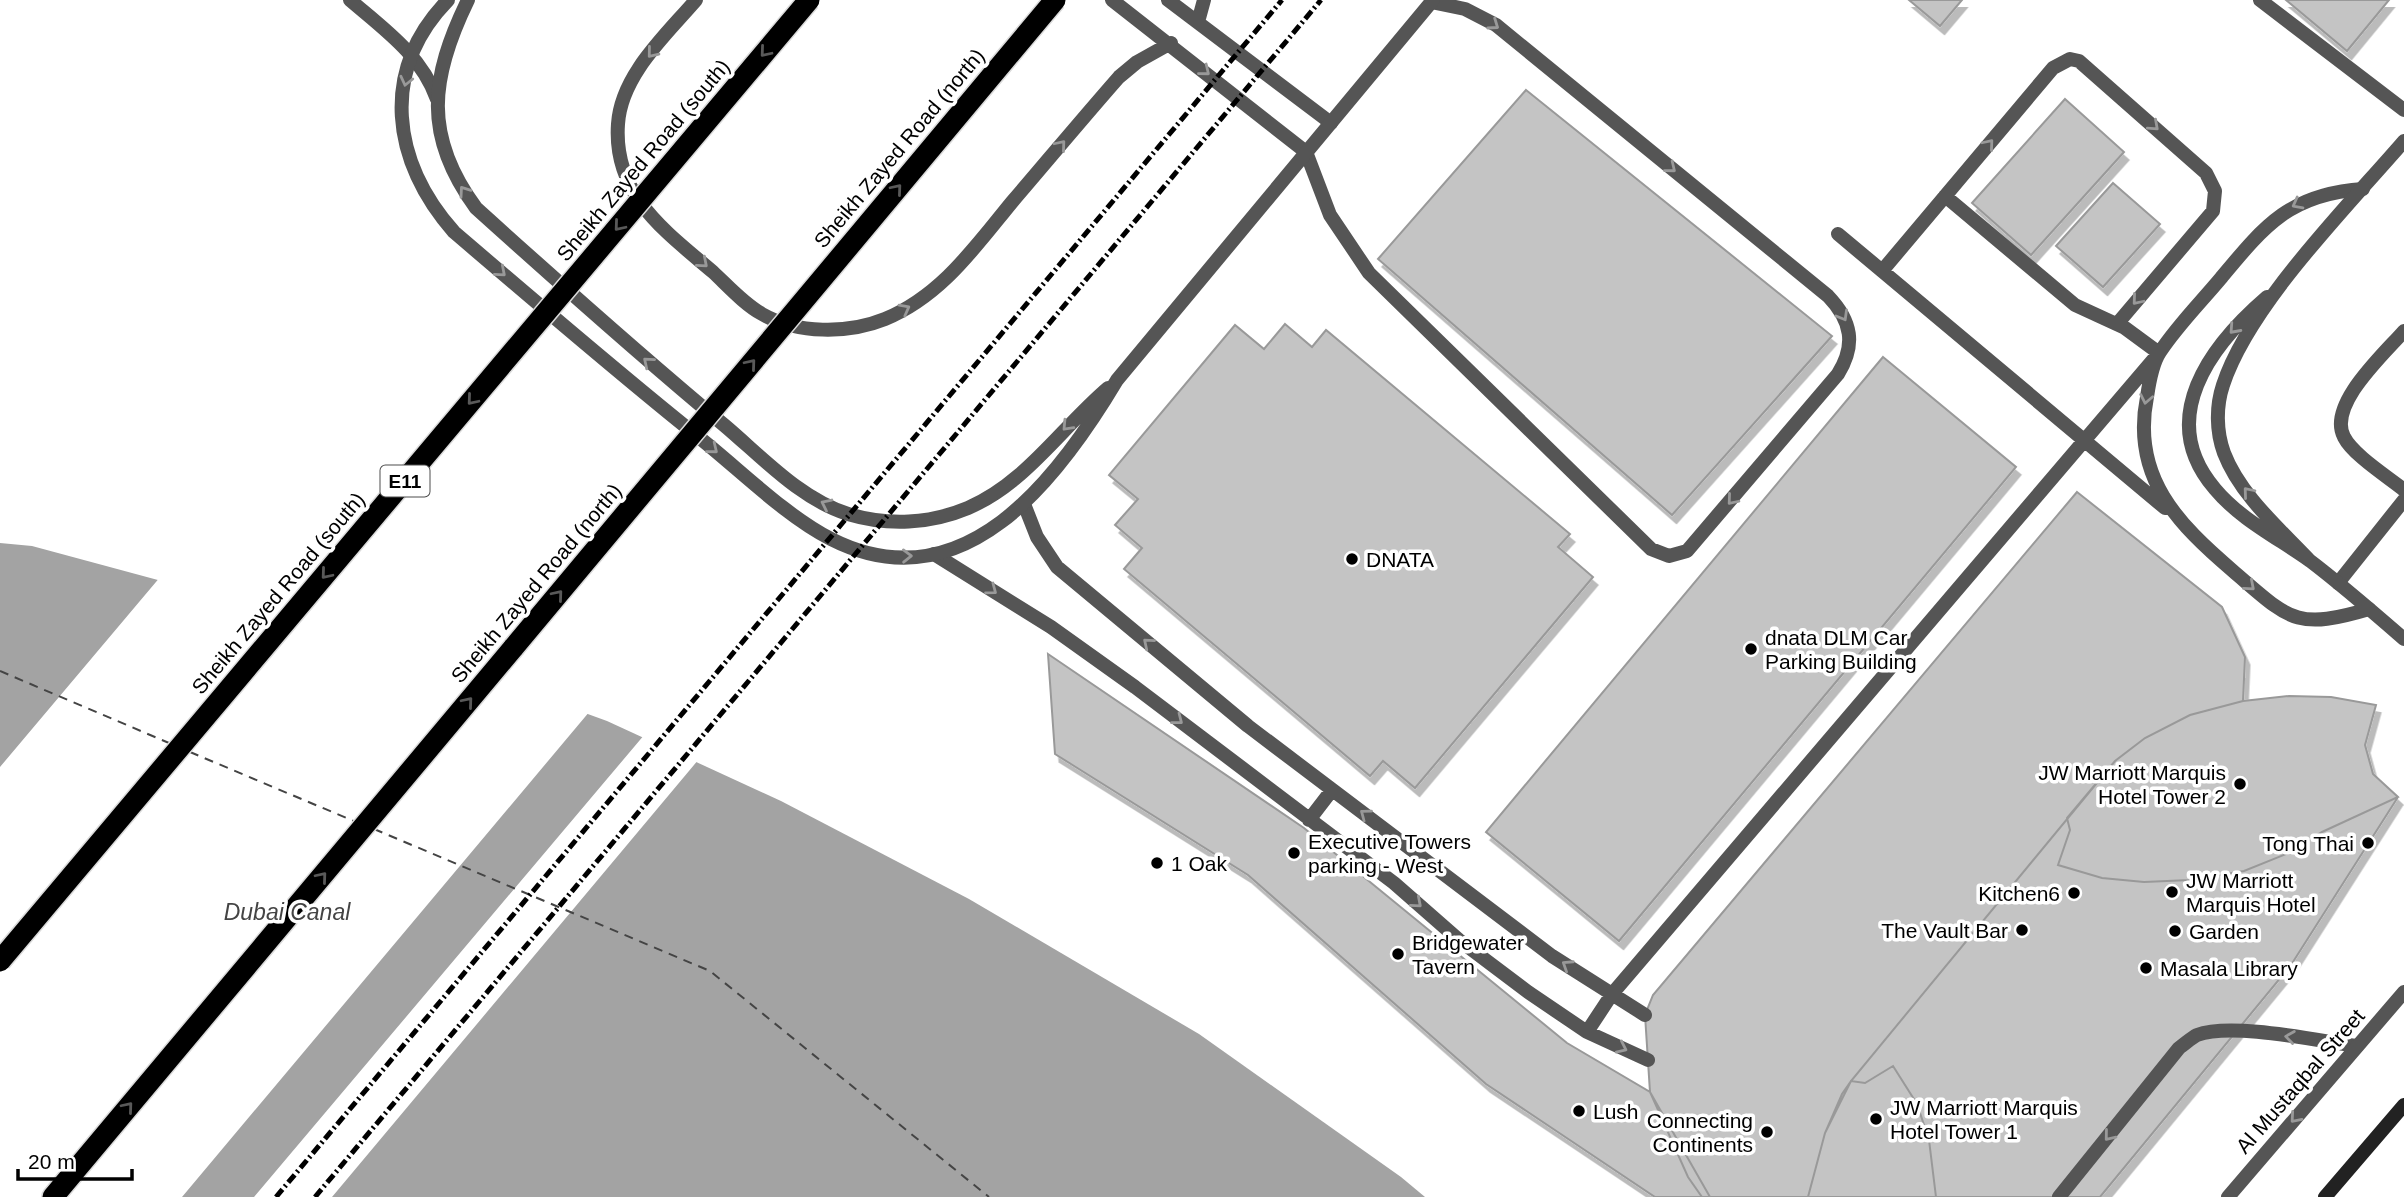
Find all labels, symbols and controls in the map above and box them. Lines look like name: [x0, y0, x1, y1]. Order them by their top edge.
one-way arrow: [1486, 17, 1499, 29]
one-way arrow: [648, 44, 660, 57]
one-way arrow: [761, 44, 773, 57]
street label: Sheikh Zayed Road (north): [809, 44, 989, 252]
street label: Sheikh Zayed Road (south): [552, 55, 734, 265]
one-way arrow: [1197, 63, 1210, 75]
one-way arrow: [400, 75, 414, 87]
one-way arrow: [2146, 117, 2159, 130]
one-way arrow: [1981, 139, 1993, 152]
one-way arrow: [1053, 140, 1065, 153]
one-way arrow: [1662, 160, 1675, 172]
one-way arrow: [889, 185, 901, 198]
one-way arrow: [460, 186, 472, 199]
one-way arrow: [2292, 196, 2304, 209]
one-way arrow: [615, 218, 627, 231]
one-way arrow: [694, 255, 707, 267]
one-way arrow: [492, 264, 505, 276]
one-way arrow: [2133, 292, 2145, 305]
one-way arrow: [898, 304, 911, 317]
one-way arrow: [1835, 308, 1848, 321]
one-way arrow: [2230, 321, 2242, 334]
one-way arrow: [644, 358, 657, 370]
one-way arrow: [743, 359, 755, 372]
one-way arrow: [468, 392, 480, 405]
one-way arrow: [2140, 393, 2155, 405]
one-way arrow: [1062, 418, 1075, 431]
one-way arrow: [706, 440, 718, 453]
road number: E11: [380, 466, 430, 496]
street label: Sheikh Zayed Road (north): [446, 479, 626, 687]
street label: Sheikh Zayed Road (south): [187, 488, 369, 698]
one-way arrow: [2244, 488, 2256, 501]
one-way arrow: [1728, 491, 1740, 504]
one-way arrow: [821, 498, 833, 512]
one-way arrow: [902, 548, 913, 563]
place label: DNATA: [1366, 548, 1434, 571]
marker: DNATA: [1344, 551, 1360, 567]
one-way arrow: [322, 566, 334, 579]
one-way arrow: [2242, 578, 2255, 590]
one-way arrow: [984, 582, 997, 594]
one-way arrow: [550, 590, 562, 603]
place label: dnata DLM Car Parking Building: [1765, 626, 1917, 673]
one-way arrow: [1144, 639, 1157, 651]
marker: dnata DLM Car Parking Building: [1743, 641, 1759, 657]
one-way arrow: [460, 698, 472, 711]
one-way arrow: [1171, 711, 1183, 724]
place label: JW Marriott Marquis Hotel Tower 2: [2038, 761, 2226, 808]
marker: JW Marriott Marquis Hotel Tower 2: [2232, 776, 2248, 792]
one-way arrow: [1360, 810, 1373, 823]
place label: Executive Towers parking - West: [1308, 830, 1471, 877]
place label: Tong Thai: [2262, 832, 2354, 855]
marker: Tong Thai: [2360, 835, 2376, 851]
marker: Executive Towers parking - West: [1286, 845, 1302, 861]
place label: 1 Oak: [1171, 852, 1228, 875]
marker: 1 Oak: [1149, 855, 1165, 871]
place label: JW Marriott Marquis Hotel: [2186, 869, 2316, 916]
one-way arrow: [314, 872, 326, 885]
place label: Kitchen6: [1978, 882, 2060, 905]
marker: JW Marriott Marquis Hotel: [2164, 884, 2180, 900]
marker: Kitchen6: [2066, 885, 2082, 901]
one-way arrow: [1409, 895, 1422, 907]
water label: Dubai Canal: [224, 899, 351, 925]
place label: The Vault Bar: [1881, 919, 2008, 942]
place label: Garden: [2189, 920, 2259, 943]
marker: The Vault Bar: [2014, 922, 2030, 938]
marker: Garden: [2167, 923, 2183, 939]
place label: Bridgewater Tavern: [1412, 931, 1524, 978]
marker: Bridgewater Tavern: [1390, 946, 1406, 962]
place label: Masala Library: [2160, 957, 2298, 980]
marker: Masala Library: [2138, 960, 2154, 976]
one-way arrow: [1562, 961, 1575, 974]
street label: Al Mustaqbal Street: [2231, 1004, 2369, 1158]
one-way arrow: [2284, 1029, 2295, 1044]
one-way arrow: [1615, 1040, 1627, 1054]
place label: JW Marriott Marquis Hotel Tower 1: [1890, 1096, 2078, 1143]
place label: Lush: [1593, 1100, 1639, 1123]
one-way arrow: [120, 1103, 132, 1116]
marker: Lush: [1571, 1103, 1587, 1119]
place label: Connecting Continents: [1647, 1109, 1753, 1156]
one-way arrow: [2291, 1110, 2303, 1123]
marker: JW Marriott Marquis Hotel Tower 1: [1868, 1111, 1884, 1127]
marker: Connecting Continents: [1759, 1124, 1775, 1140]
one-way arrow: [2104, 1128, 2117, 1140]
scale bar: [18, 1138, 131, 1182]
text: 20 m: [28, 1150, 75, 1173]

